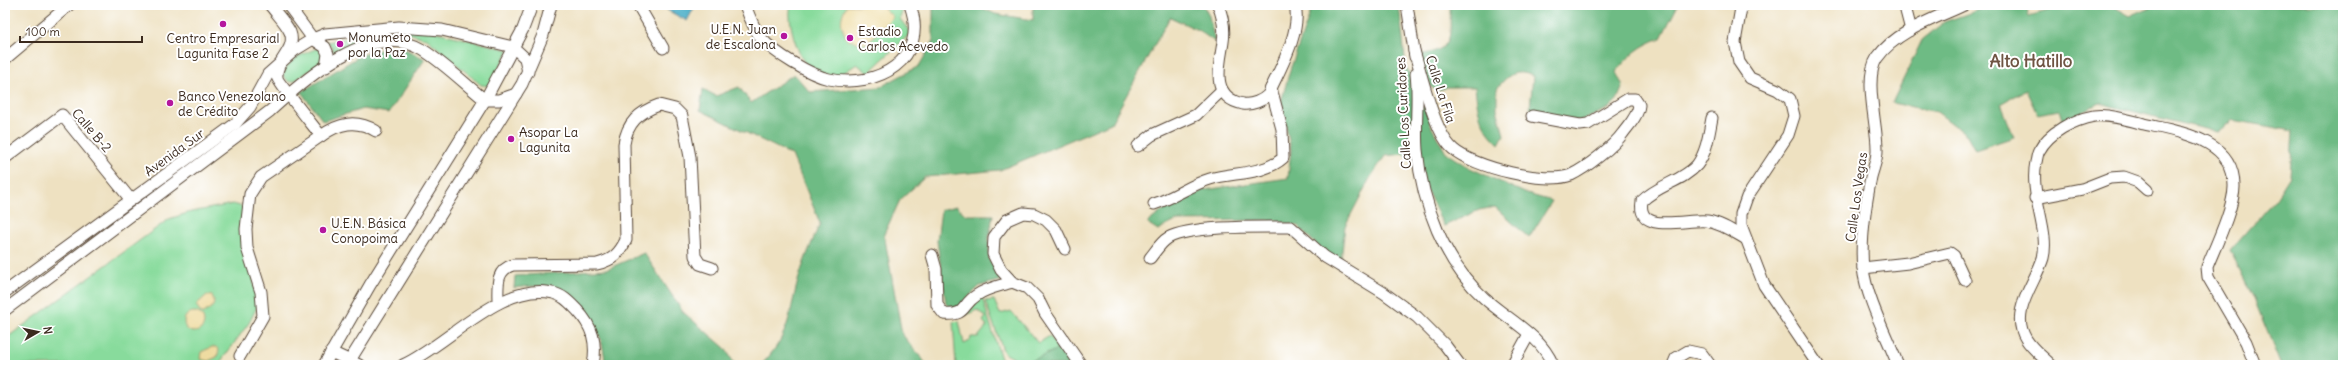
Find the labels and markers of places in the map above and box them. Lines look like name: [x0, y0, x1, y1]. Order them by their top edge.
marker: Centro Empresarial Lagunita Fase 2: [218, 19, 228, 29]
place label: U.E.N. Juan de Escalona: [706, 21, 776, 53]
place label: Estadio Carlos Acevedo: [858, 23, 948, 55]
place label: Monumeto por la Paz: [348, 29, 411, 61]
place label: Centro Empresarial Lagunita Fase 2: [167, 30, 279, 62]
marker: U.E.N. Juan de Escalona: [779, 31, 789, 41]
marker: Estadio Carlos Acevedo: [845, 33, 855, 43]
marker: Monumeto por la Paz: [335, 39, 345, 49]
place label: Banco Venezolano de Crédito: [178, 88, 286, 120]
marker: Banco Venezolano de Crédito: [165, 98, 175, 108]
place label: Asopar La Lagunita: [519, 124, 578, 156]
marker: Asopar La Lagunita: [506, 134, 516, 144]
place label: U.E.N. Básica Conopoima: [331, 215, 406, 247]
marker: U.E.N. Básica Conopoima: [318, 225, 328, 235]

